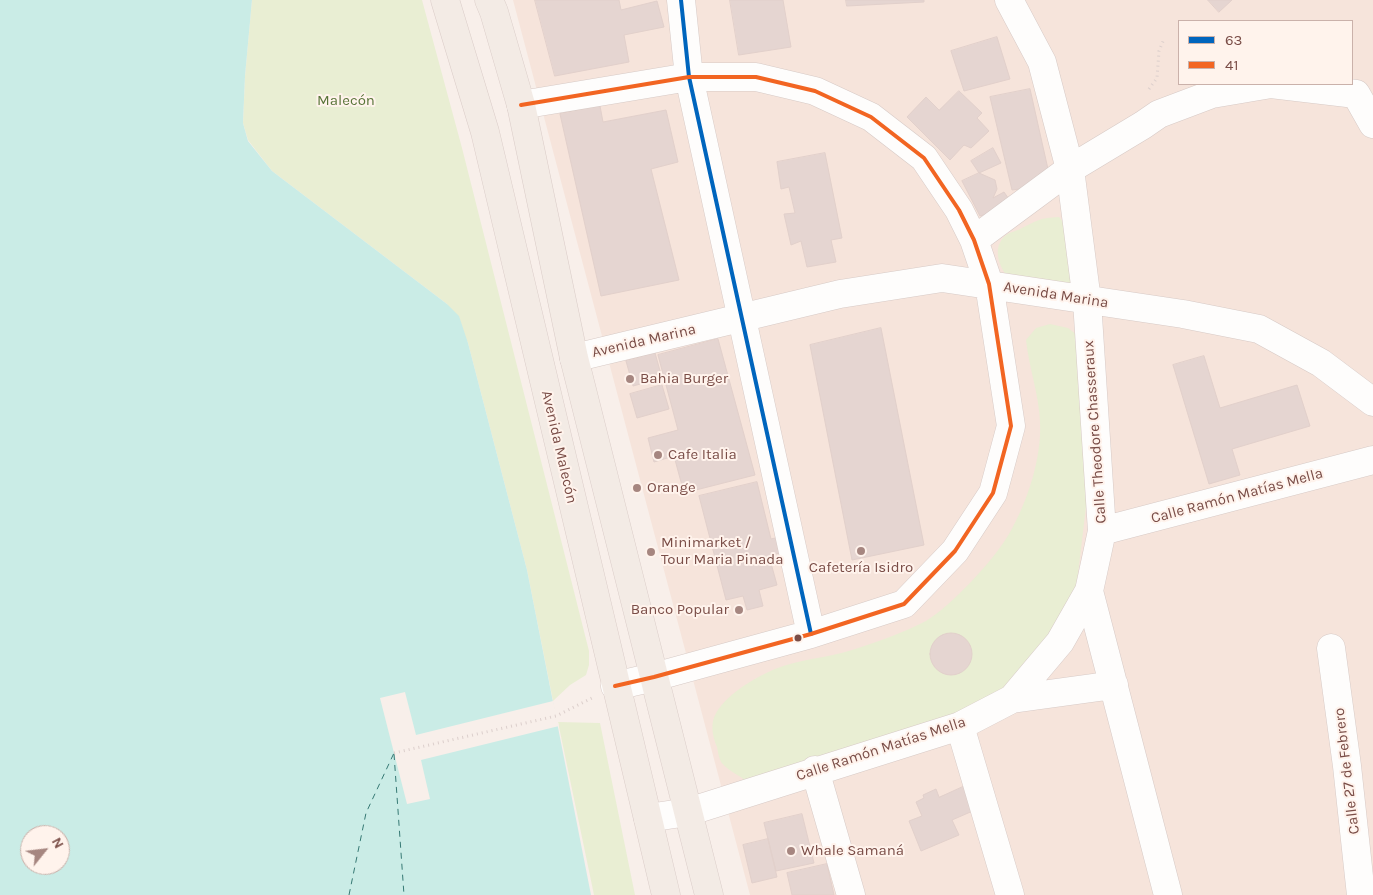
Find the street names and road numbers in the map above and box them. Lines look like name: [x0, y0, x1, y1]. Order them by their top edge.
street label: Avenida Marina: [1002, 278, 1110, 312]
street label: Avenida Marina: [590, 320, 698, 362]
street label: Calle Theodore Chasseraux: [1080, 340, 1110, 524]
street label: Avenida Malecón: [537, 389, 581, 505]
street label: Calle Ramón Matías Mella: [1149, 464, 1325, 528]
street label: Calle 27 de Febrero: [1330, 707, 1364, 835]
street label: Calle Ramón Matías Mella: [794, 713, 968, 785]

